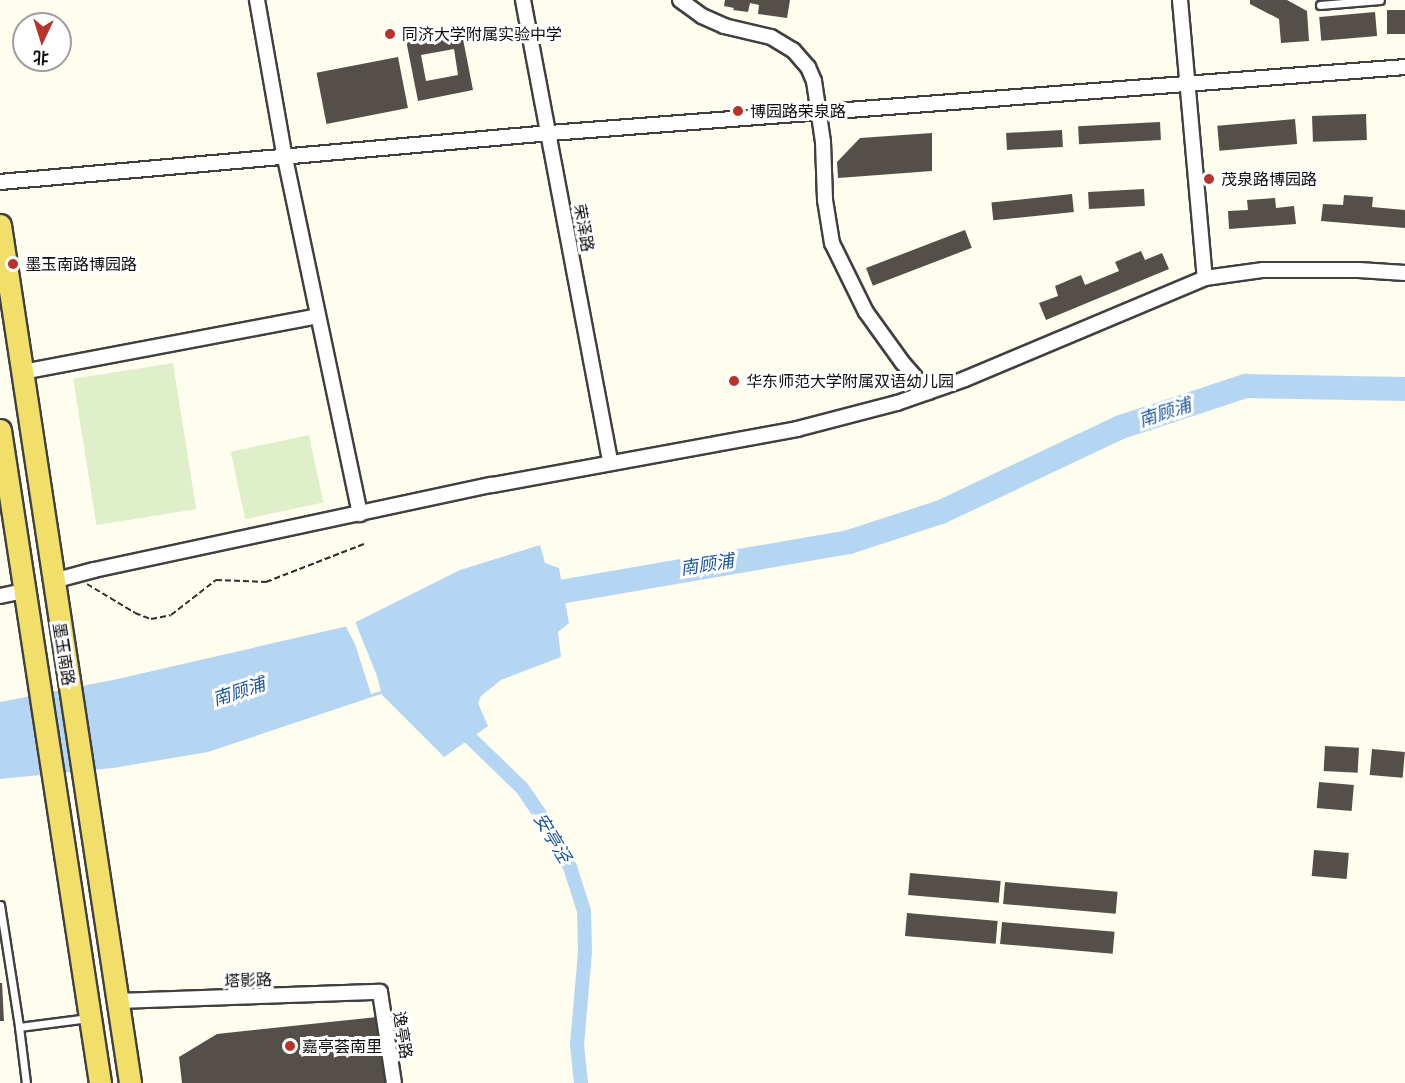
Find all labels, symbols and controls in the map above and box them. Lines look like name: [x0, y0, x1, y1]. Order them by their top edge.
north arrow: [12, 12, 72, 72]
place label: 同济大学附属实验中学: [402, 24, 562, 44]
marker: 同济大学附属实验中学: [383, 27, 397, 41]
text: 北: [32, 47, 50, 68]
place label: 博园路荣泉路: [750, 101, 846, 121]
marker: 博园路荣泉路: [731, 104, 745, 118]
place label: 茂泉路博园路: [1221, 169, 1317, 189]
marker: 茂泉路博园路: [1202, 172, 1216, 186]
street label: 荣泽路: [570, 203, 598, 253]
place label: 墨玉南路博园路: [25, 254, 137, 274]
marker: 墨玉南路博园路: [6, 257, 20, 271]
place label: 华东师范大学附属双语幼儿园: [746, 371, 954, 391]
marker: 华东师范大学附属双语幼儿园: [727, 374, 741, 388]
water label: 南顾浦: [1136, 394, 1194, 432]
water label: 南顾浦: [679, 550, 735, 580]
street label: 墨玉南路: [50, 621, 78, 687]
water label: 南顾浦: [210, 673, 268, 711]
water label: 安亭泾: [529, 809, 575, 867]
street label: 塔影路: [224, 970, 272, 990]
street label: 逸亭路: [390, 1010, 416, 1060]
place label: 嘉亭荟南里: [302, 1036, 382, 1056]
marker: 嘉亭荟南里: [283, 1039, 297, 1053]

